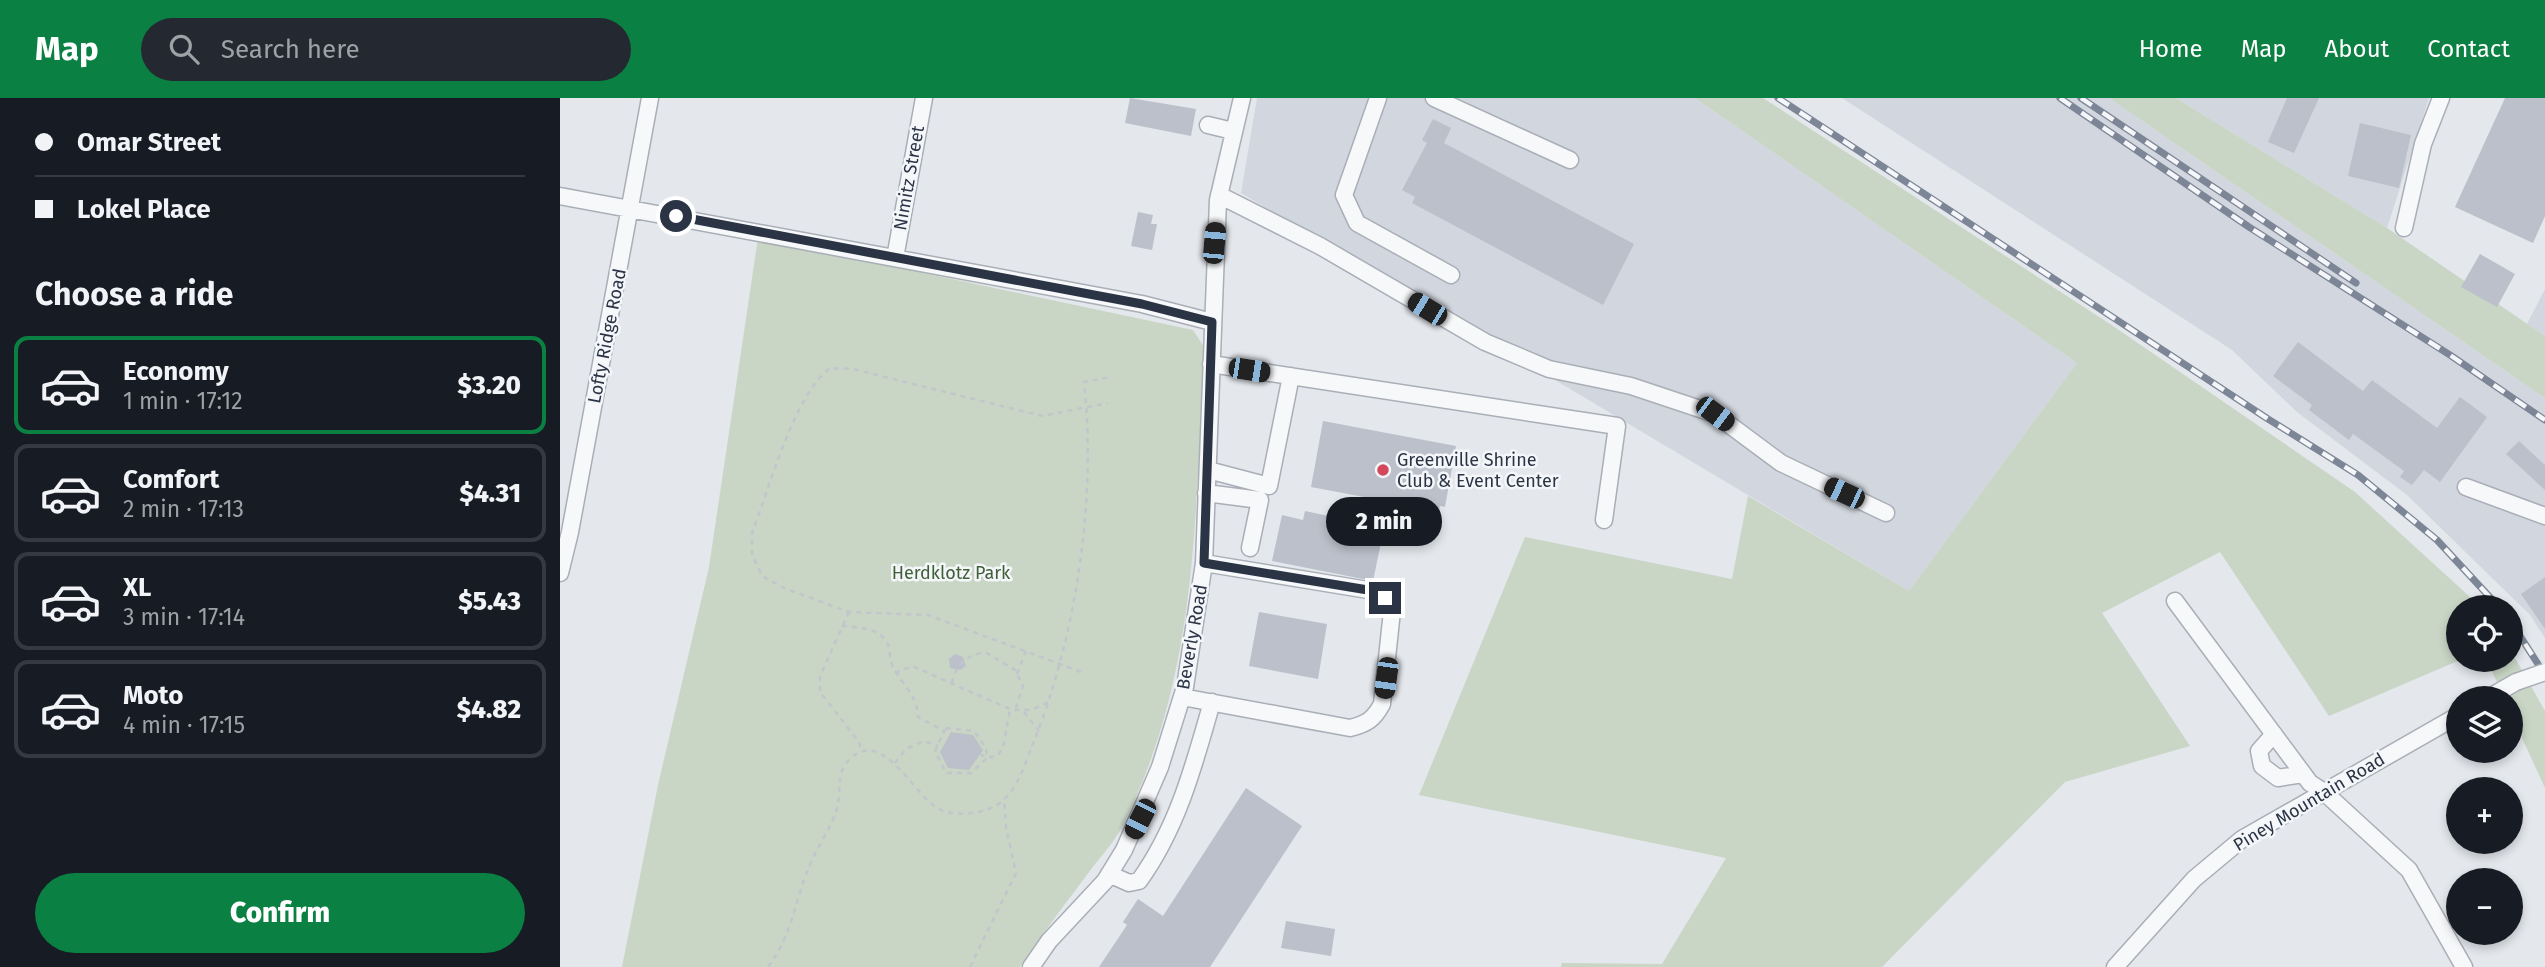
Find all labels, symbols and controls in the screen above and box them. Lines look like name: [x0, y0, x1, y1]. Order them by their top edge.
search box: [141, 18, 631, 81]
text: Map: [35, 29, 99, 69]
icon: search: [165, 30, 203, 68]
text: Search here: [221, 34, 360, 65]
text: Home: [2139, 35, 2203, 63]
text: Map: [2241, 35, 2287, 63]
text: About: [2325, 35, 2389, 63]
text: Contact: [2427, 35, 2510, 63]
street label: Nimitz Street: [889, 123, 929, 232]
text: Omar Street: [77, 127, 221, 158]
text: Lokel Place: [77, 194, 211, 225]
route start: [660, 200, 692, 232]
car: [1202, 221, 1227, 265]
street label: Lofty Ridge Road: [583, 267, 631, 405]
text: Choose a ride: [35, 275, 233, 313]
car: [1404, 289, 1451, 329]
icon: car: [39, 354, 102, 417]
text: Economy: [123, 356, 229, 387]
car: [1227, 356, 1272, 384]
text: $3.20: [458, 370, 521, 401]
text: 1 min · 17:12: [123, 387, 243, 415]
car: [1692, 393, 1739, 435]
place label: Greenville Shrine Club & Event Center: [1397, 449, 1559, 492]
icon: car: [39, 462, 102, 525]
marker: Greenville Shrine Club & Event Center: [1375, 462, 1391, 478]
text: Comfort: [123, 464, 219, 495]
car: [1821, 475, 1868, 511]
text: $4.31: [459, 478, 521, 509]
text: 2 min · 17:13: [123, 495, 244, 523]
callout: 2 min: [1327, 496, 1443, 546]
text: 2 min: [1356, 507, 1412, 535]
park label: Herdklotz Park: [892, 562, 1011, 584]
icon: car: [39, 570, 102, 633]
text: XL: [123, 572, 151, 603]
route end: [1369, 582, 1401, 614]
street label: Beverly Road: [1172, 583, 1212, 691]
text: $5.43: [458, 586, 521, 617]
map controls: [2446, 595, 2523, 945]
button: locate: [2446, 595, 2523, 672]
text: 3 min · 17:14: [123, 603, 245, 631]
car: [1373, 656, 1400, 700]
icon: car: [39, 678, 102, 741]
text: Moto: [123, 680, 183, 711]
button: layers: [2446, 686, 2523, 763]
text: $4.82: [457, 694, 521, 725]
text: 4 min · 17:15: [123, 711, 245, 739]
street label: Piney Mountain Road: [2229, 748, 2389, 856]
button: +: [2446, 777, 2523, 854]
car: [1122, 796, 1159, 842]
button: −: [2446, 868, 2523, 945]
button: Confirm: [35, 873, 525, 953]

